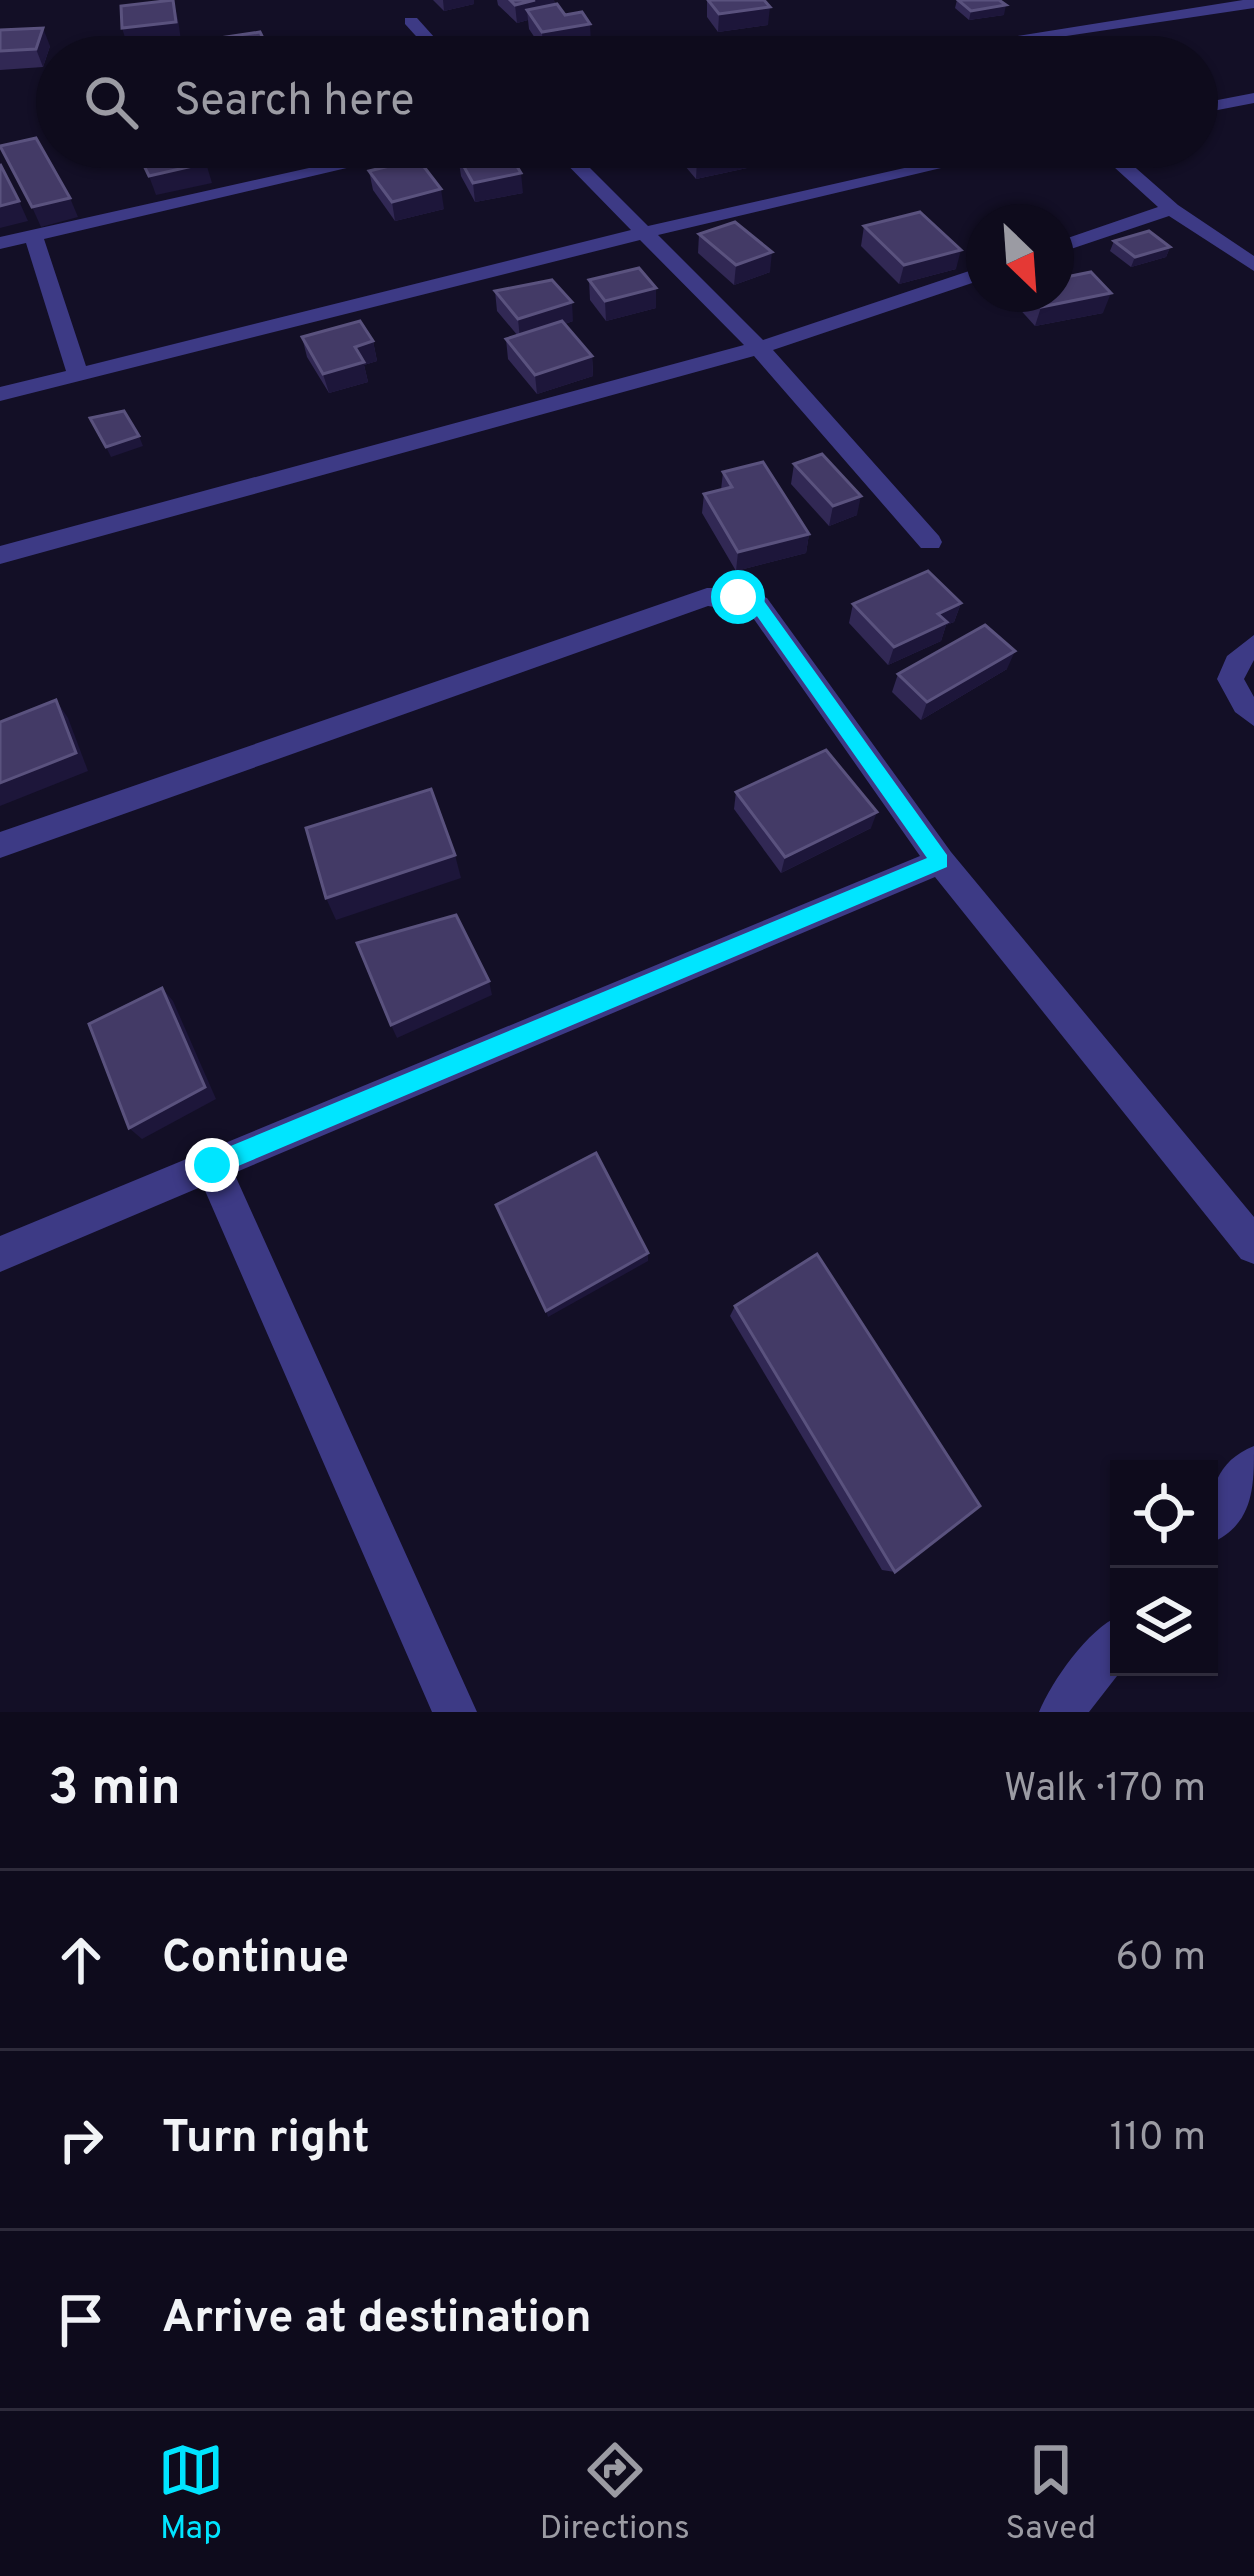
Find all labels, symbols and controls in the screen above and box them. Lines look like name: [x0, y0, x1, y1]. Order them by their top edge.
search box: [36, 36, 1218, 168]
icon: search: [78, 69, 144, 135]
text: Search here: [174, 74, 414, 131]
north arrow: [966, 204, 1074, 312]
route start: [711, 570, 765, 624]
route end: [185, 1138, 239, 1192]
map controls: [1110, 1460, 1218, 1676]
button: locate: [1110, 1460, 1218, 1568]
button: layers: [1110, 1568, 1218, 1676]
text: 3 min: [48, 1758, 181, 1823]
text: Walk · 170 m: [1004, 1766, 1206, 1815]
icon: ahead: [48, 1927, 114, 1993]
text: Continue: [162, 1931, 349, 1988]
text: 60 m: [1115, 1935, 1206, 1984]
icon: right: [48, 2107, 114, 2173]
text: Turn right: [162, 2111, 370, 2168]
text: 110 m: [1110, 2115, 1206, 2164]
icon: arrive: [48, 2287, 114, 2353]
text: Arrive at destination: [162, 2291, 592, 2348]
tab: Map: [158, 2437, 224, 2551]
tab: Directions: [540, 2437, 690, 2551]
tab: Saved: [1005, 2437, 1096, 2551]

